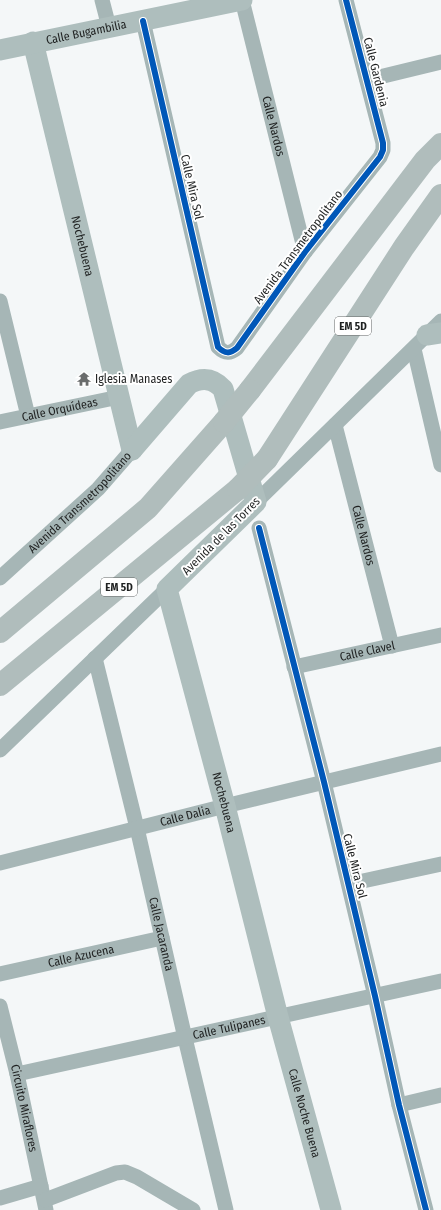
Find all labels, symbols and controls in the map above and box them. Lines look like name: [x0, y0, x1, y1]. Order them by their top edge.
street label: Calle Bugambilia: [45, 17, 128, 47]
street label: Calle Gardenia: [361, 36, 391, 108]
street label: Calle Nardos: [259, 94, 288, 158]
street label: Calle Mira Sol: [178, 153, 206, 221]
street label: Avenida Transmetropolitano: [251, 187, 345, 307]
street label: Nochebuena: [68, 214, 97, 278]
road number: EM 5D: [335, 317, 371, 335]
temple icon: Iglesia Manases: [76, 371, 92, 387]
place label: Iglesia Manases: [95, 372, 172, 386]
street label: Calle Orquídeas: [21, 395, 99, 424]
street label: Avenida Transmetropolitano: [25, 449, 134, 556]
street label: Avenida de las Torres: [179, 494, 263, 578]
street label: Calle Nardos: [349, 504, 378, 567]
road number: EM 5D: [101, 578, 137, 596]
street label: Calle Clavel: [338, 638, 396, 664]
street label: Nochebuena: [209, 771, 238, 834]
street label: Calle Dalia: [158, 803, 212, 829]
street label: Calle Mira Sol: [340, 832, 370, 900]
street label: Calle Jacaranda: [146, 896, 176, 973]
street label: Calle Azucena: [47, 942, 115, 970]
street label: Calle Tulipanes: [191, 1013, 267, 1042]
street label: Circuito Miraflores: [8, 1063, 40, 1153]
street label: Calle Noche Buena: [286, 1067, 323, 1159]

